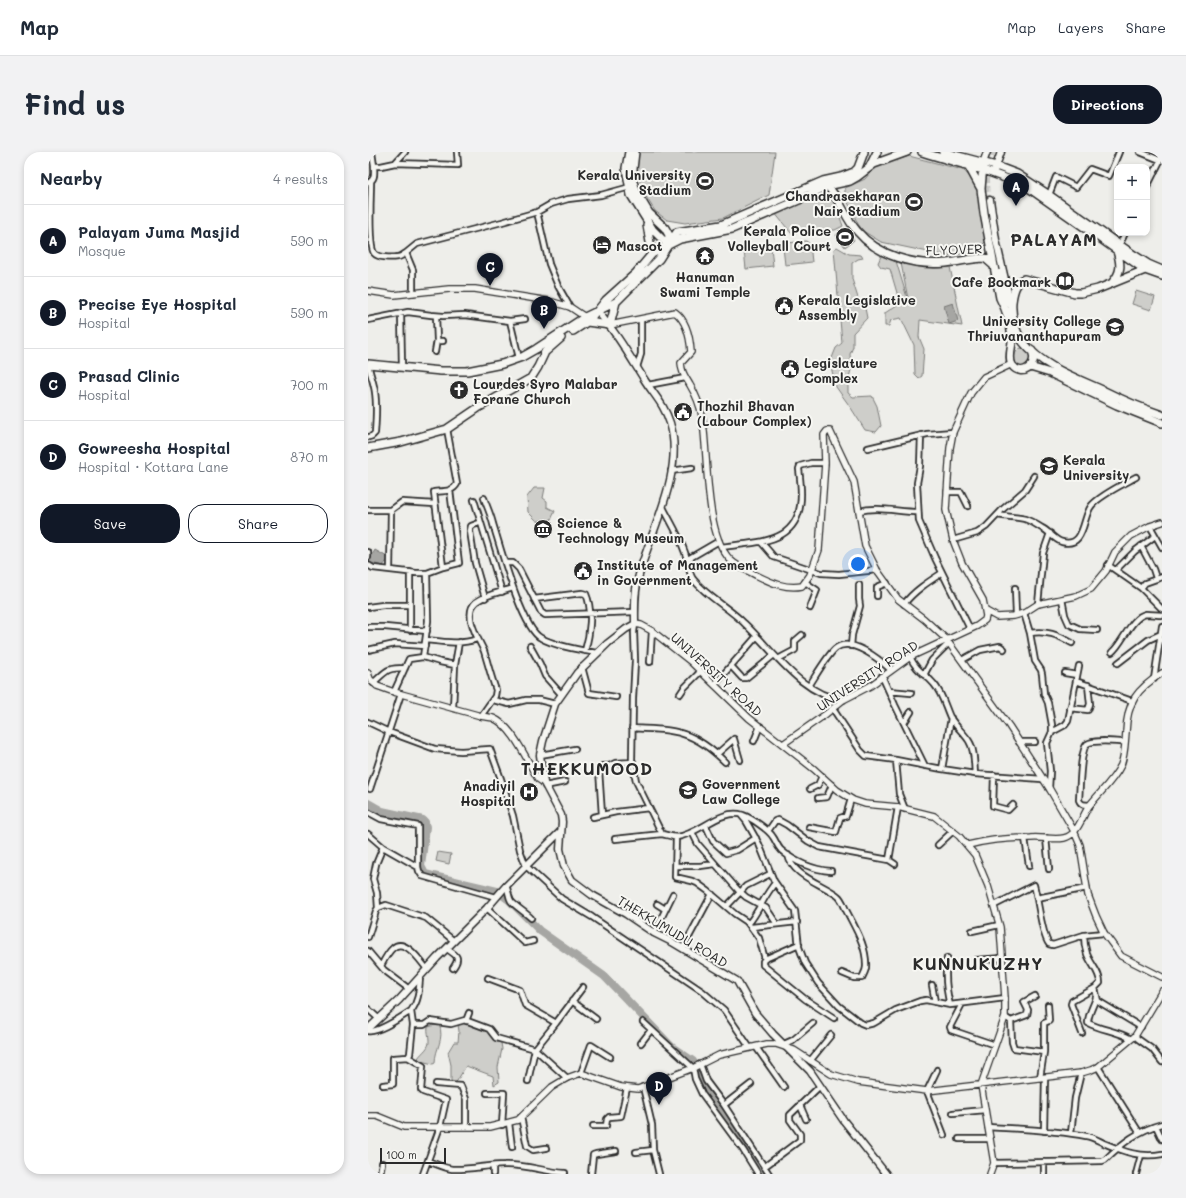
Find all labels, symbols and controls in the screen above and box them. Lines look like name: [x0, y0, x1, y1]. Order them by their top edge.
text: Map: [20, 15, 59, 40]
text: Map: [1007, 18, 1036, 37]
text: Layers: [1058, 18, 1104, 37]
text: Share: [1126, 18, 1166, 37]
button: Directions: [1053, 85, 1162, 124]
text: Find us: [24, 86, 125, 122]
map controls: [1114, 164, 1150, 236]
button: +: [1114, 164, 1150, 200]
place label: Kerala University Stadium: [577, 166, 691, 198]
text: Nearby: [40, 167, 102, 189]
text: 4 results: [273, 170, 328, 187]
sports icon: Kerala University Stadium: [694, 170, 716, 192]
pin: A: [1003, 173, 1029, 206]
place label: Chandrasekharan Nair Stadium: [785, 187, 900, 219]
sports icon: Chandrasekharan Nair Stadium: [903, 191, 925, 213]
button: −: [1114, 200, 1150, 236]
text: Palayam Juma Masjid: [78, 222, 239, 242]
place label: Kerala Police Volleyball Court: [727, 222, 831, 255]
sports icon: Kerala Police Volleyball Court: [834, 226, 856, 248]
district label: PALAYAM: [1010, 228, 1098, 250]
text: A: [48, 232, 58, 249]
text: 590 m: [290, 232, 328, 249]
hotel icon: Mascot: [591, 234, 613, 256]
place label: Mascot: [616, 237, 663, 254]
street label: FLYOVER: [925, 240, 983, 258]
text: Mosque: [78, 242, 126, 259]
temple icon: Hanuman Swami Temple: [694, 245, 716, 267]
pin: C: [477, 253, 503, 286]
place label: Hanuman Swami Temple: [660, 268, 751, 300]
library icon: Cafe Bookmark: [1054, 270, 1076, 292]
place label: Cafe Bookmark: [952, 273, 1051, 290]
place label: Kerala Legislative Assembly: [798, 291, 916, 324]
text: Precise Eye Hospital: [78, 294, 236, 314]
public building icon: Kerala Legislative Assembly: [773, 295, 795, 317]
pin: B: [531, 296, 557, 329]
text: B: [49, 304, 57, 321]
text: 590 m: [290, 304, 328, 321]
place label: University College Thriuvananthapuram: [967, 312, 1101, 344]
text: Hospital: [78, 314, 130, 331]
school or university icon: University College Thriuvananthapuram: [1104, 316, 1126, 338]
place label: Legislature Complex: [804, 354, 877, 386]
public building icon: Legislature Complex: [779, 358, 801, 380]
text: Prasad Clinic: [78, 366, 180, 386]
place label: Lourdes Syro Malabar Forane Church: [473, 375, 618, 407]
text: C: [48, 376, 58, 393]
text: 700 m: [290, 376, 328, 393]
church icon: Lourdes Syro Malabar Forane Church: [448, 379, 470, 401]
text: Hospital: [78, 386, 130, 403]
place label: Thozhil Bhavan (Labour Complex): [697, 397, 812, 429]
public building icon: Thozhil Bhavan (Labour Complex): [672, 401, 694, 423]
text: Gowreesha Hospital: [78, 438, 230, 458]
text: D: [48, 448, 58, 465]
text: 870 m: [290, 448, 328, 465]
place label: Kerala University: [1063, 451, 1129, 484]
school or university icon: Kerala University: [1038, 455, 1060, 477]
text: Hospital · Kottara Lane: [78, 458, 228, 475]
button: Save: [40, 504, 180, 543]
button: Share: [188, 504, 328, 543]
place label: Science & Technology Museum: [557, 514, 684, 547]
museum icon: Science & Technology Museum: [532, 518, 554, 540]
your location: [848, 554, 868, 574]
place label: Institute of Management in Government: [597, 556, 758, 588]
public building icon: Institute of Management in Government: [572, 560, 594, 582]
street label: UNIVERSITY ROAD: [668, 628, 766, 720]
street label: UNIVERSITY ROAD: [813, 636, 921, 714]
district label: THEKKUMOOD: [521, 757, 653, 779]
place label: Government Law College: [702, 775, 780, 807]
place label: Anadiyil Hospital: [460, 777, 515, 809]
school or university icon: Government Law College: [677, 779, 699, 801]
hospital icon: Anadiyil Hospital: [518, 781, 540, 803]
street label: THEKKUMUDU ROAD: [615, 891, 731, 971]
district label: KUNNUKUZHY: [913, 952, 1043, 974]
pin: D: [646, 1072, 672, 1105]
scale bar: [380, 1146, 446, 1165]
text: 100 m: [386, 1147, 417, 1162]

